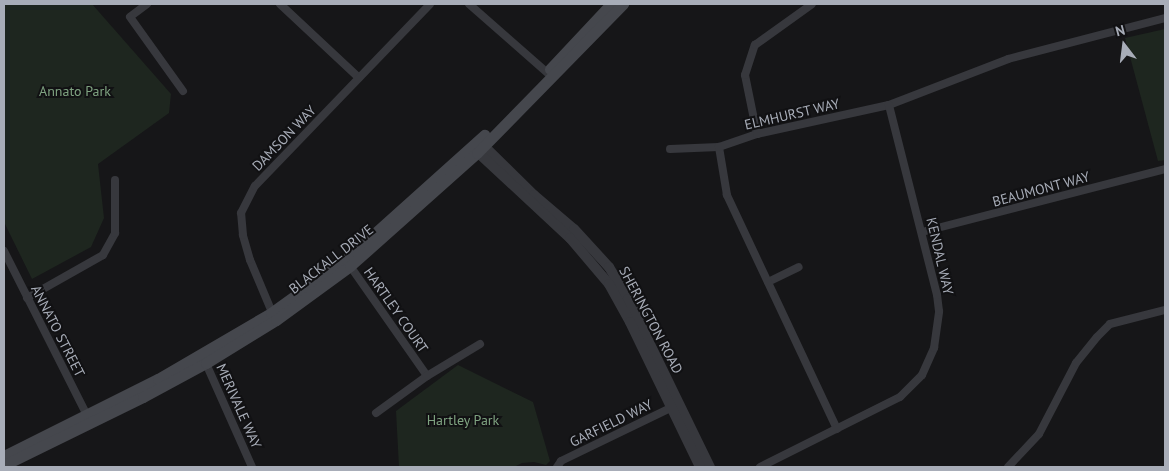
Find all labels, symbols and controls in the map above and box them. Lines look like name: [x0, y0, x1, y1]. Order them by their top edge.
north arrow: [1099, 20, 1149, 70]
text: N: [1113, 21, 1127, 40]
park label: Annato Park: [39, 83, 111, 99]
street label: ELMHURST WAY: [742, 95, 842, 133]
street label: DAMSON WAY: [249, 102, 319, 174]
street label: BEAUMONT WAY: [990, 168, 1092, 210]
street label: KENDAL WAY: [923, 215, 957, 297]
street label: BLACKALL DRIVE: [285, 221, 377, 297]
street label: HARTLEY COURT: [360, 264, 432, 356]
street label: SHERINGTON ROAD: [616, 264, 686, 376]
street label: ANNATO STREET: [28, 282, 88, 380]
street label: MERIVALE WAY: [213, 361, 265, 451]
street label: GARFIELD WAY: [567, 396, 655, 450]
park label: Hartley Park: [426, 412, 500, 428]

